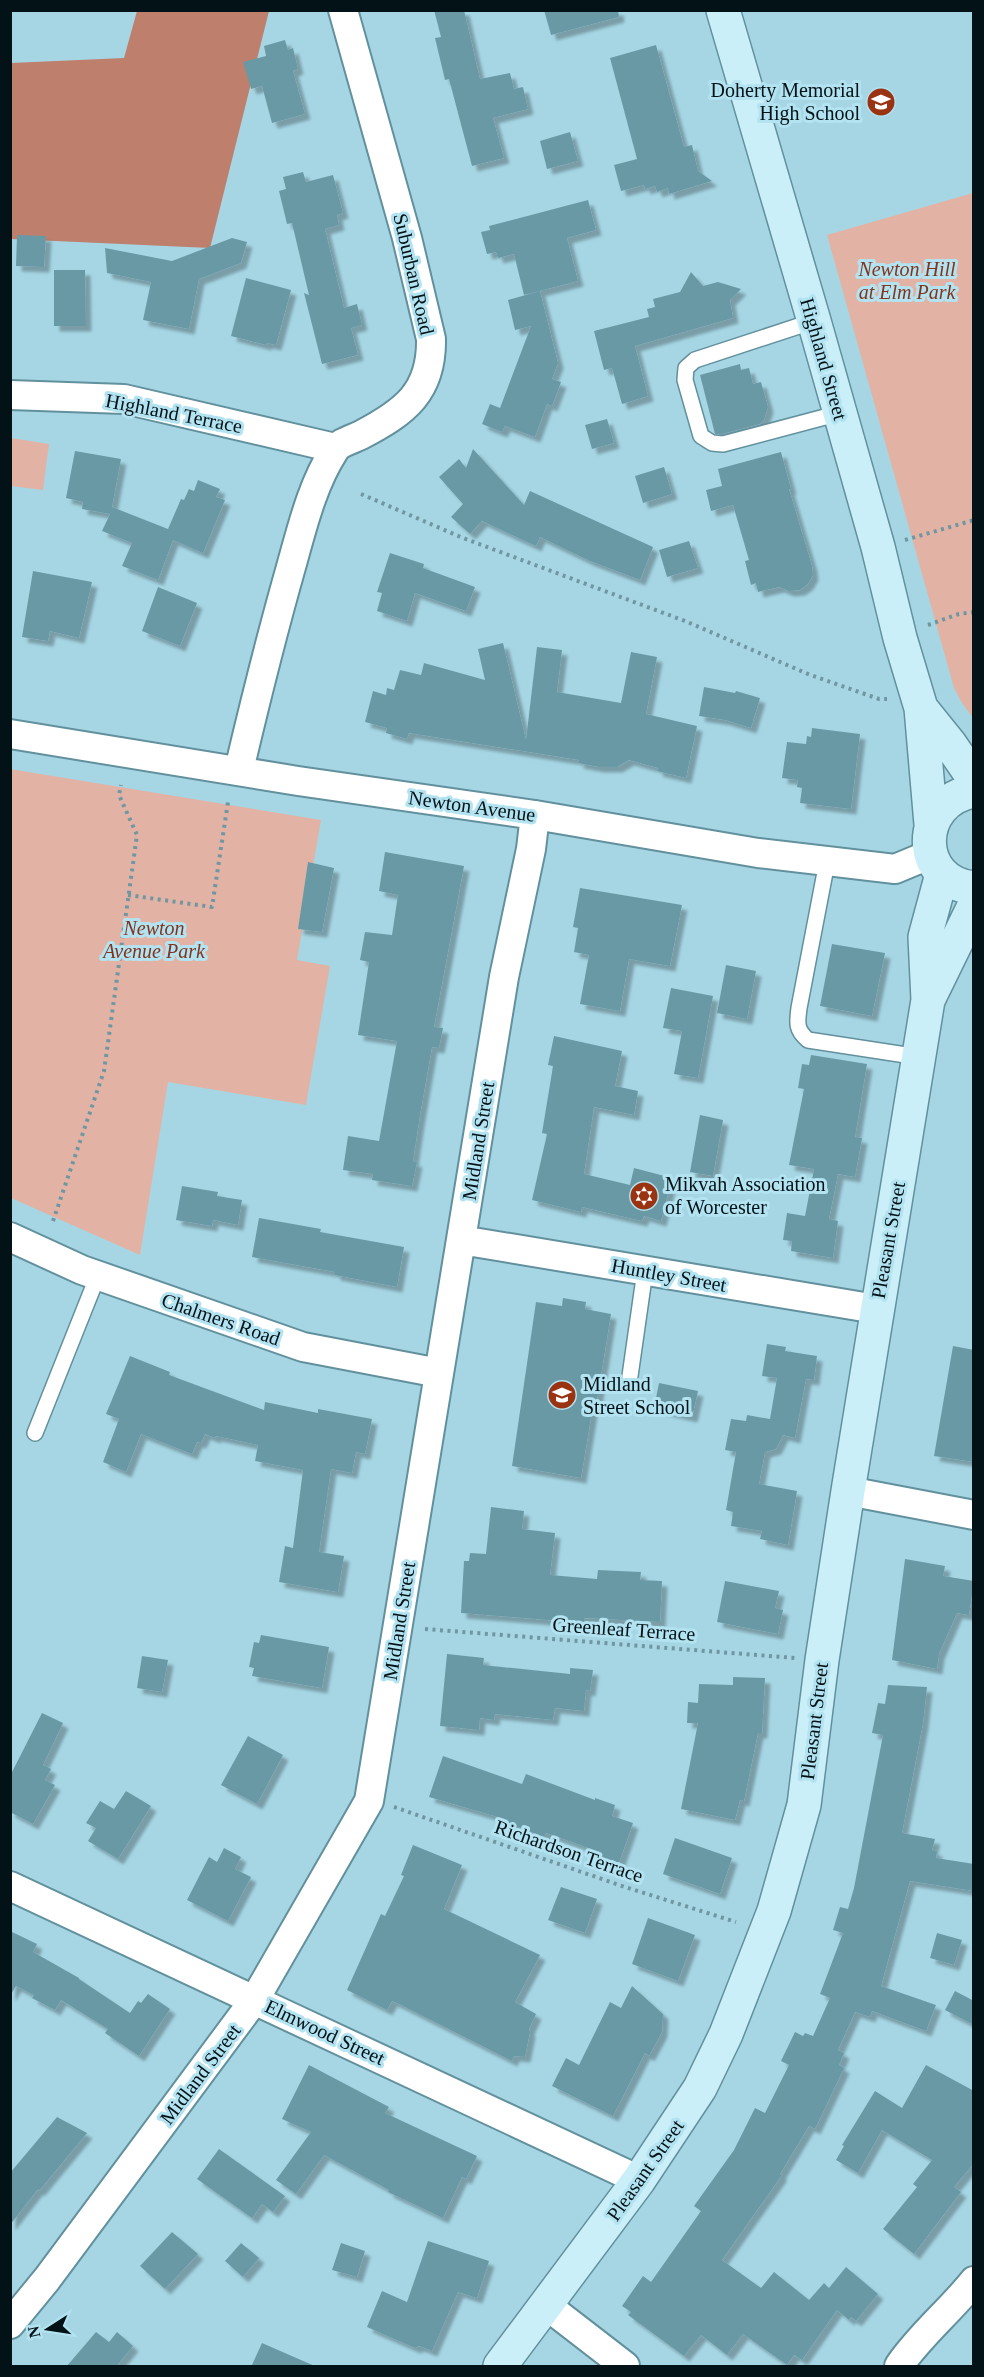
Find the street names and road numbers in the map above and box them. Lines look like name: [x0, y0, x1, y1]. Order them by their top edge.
street label: Suburban Road: [389, 211, 439, 337]
street label: Highland Street: [795, 295, 852, 423]
street label: Highland Terrace: [104, 389, 244, 438]
street label: Newton Avenue: [407, 786, 537, 826]
street label: Midland Street: [458, 1080, 498, 1202]
street label: Pleasant Street: [867, 1179, 909, 1300]
street label: Huntley Street: [610, 1254, 729, 1297]
street label: Chalmers Road: [159, 1288, 283, 1350]
street label: Midland Street: [379, 1560, 419, 1682]
street label: Greenleaf Terrace: [552, 1613, 696, 1645]
street label: Pleasant Street: [796, 1661, 832, 1781]
street label: Richardson Terrace: [492, 1815, 646, 1887]
street label: Elmwood Street: [262, 1995, 389, 2070]
street label: Midland Street: [155, 2019, 245, 2128]
street label: Pleasant Street: [602, 2115, 688, 2225]

